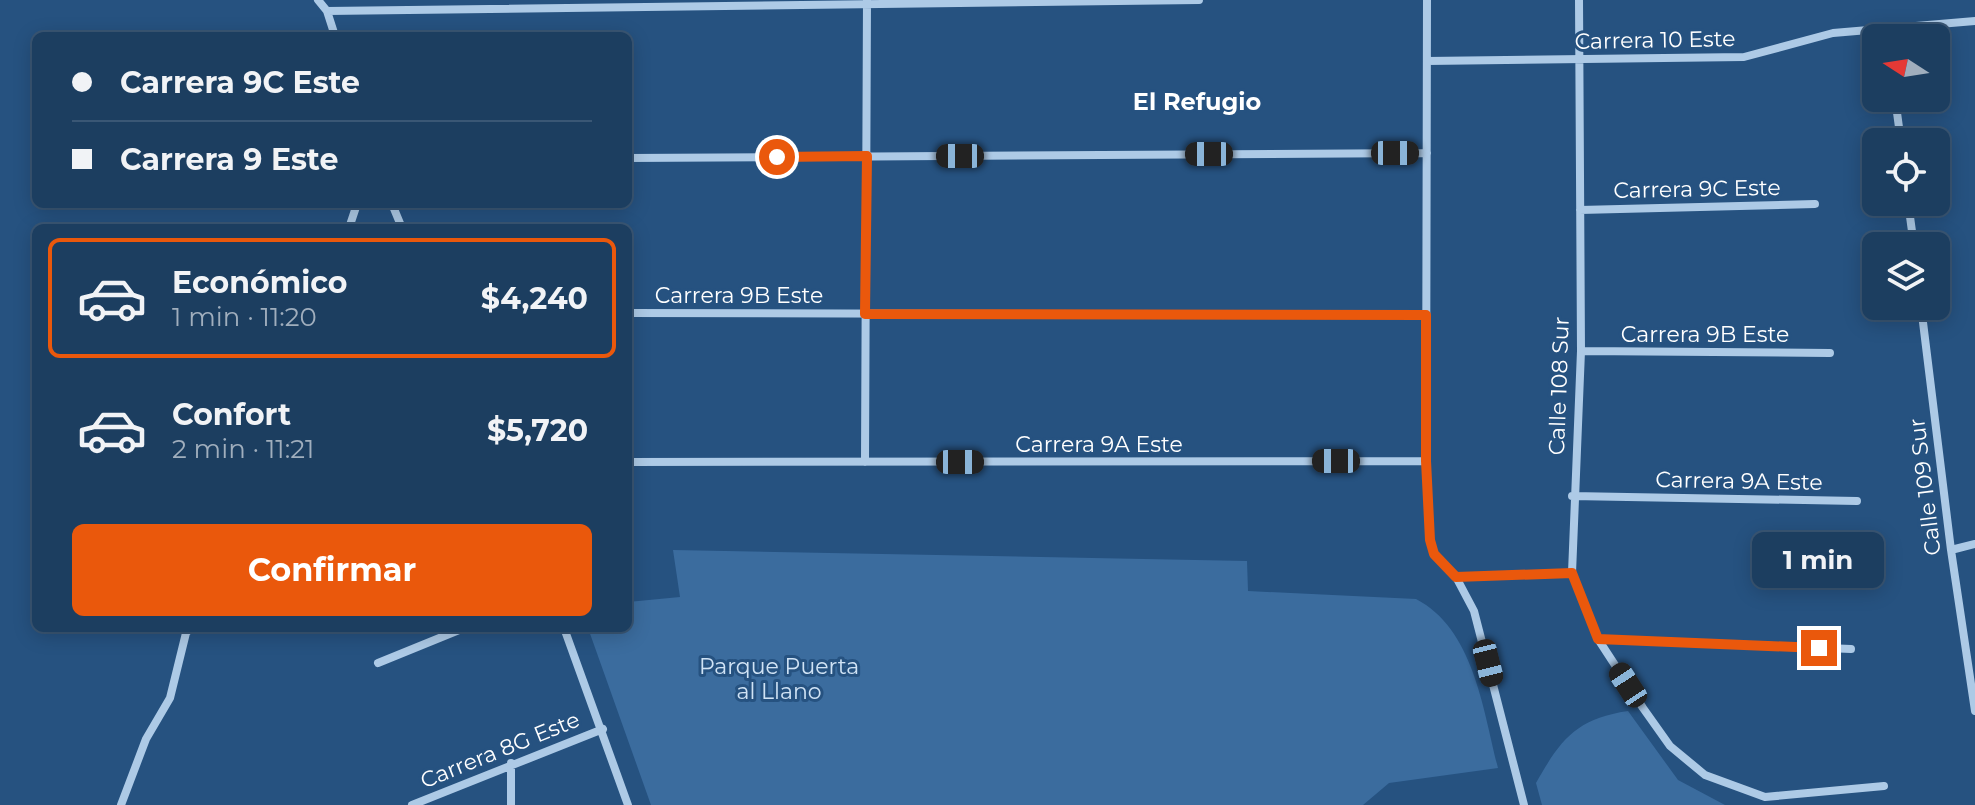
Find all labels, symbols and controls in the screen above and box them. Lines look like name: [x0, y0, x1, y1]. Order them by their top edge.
north arrow: [1862, 24, 1950, 112]
map controls: [1862, 24, 1950, 320]
street label: Carrera 10 Este: [1574, 25, 1736, 55]
text: Carrera 9C Este: [120, 64, 360, 101]
district label: El Refugio: [1133, 87, 1261, 116]
button: locate: [1862, 128, 1950, 216]
route start: [759, 139, 795, 175]
text: Carrera 9 Este: [120, 141, 338, 178]
car: [1371, 141, 1419, 165]
car: [1185, 142, 1233, 166]
car: [936, 144, 984, 168]
street label: Carrera 9C Este: [1613, 174, 1781, 204]
button: layers: [1862, 232, 1950, 320]
icon: car: [76, 262, 148, 334]
text: Económico: [172, 264, 347, 301]
text: $4,240: [481, 280, 588, 317]
street label: Carrera 9B Este: [655, 282, 823, 309]
text: 1 min · 11:20: [172, 301, 317, 333]
street label: Calle 108 Sur: [1543, 316, 1575, 456]
street label: Carrera 9B Este: [1621, 321, 1789, 348]
icon: car: [76, 394, 148, 466]
text: Confort: [172, 396, 291, 433]
text: $5,720: [487, 412, 588, 449]
street label: Calle 109 Sur: [1903, 417, 1947, 557]
street label: Carrera 9A Este: [1015, 431, 1183, 458]
text: 2 min · 11:21: [172, 433, 314, 465]
car: [1312, 449, 1360, 473]
car: [936, 450, 984, 474]
street label: Carrera 9A Este: [1655, 466, 1823, 496]
button: Confirmar: [72, 524, 592, 616]
callout: 1 min: [1753, 532, 1885, 588]
text: 1 min: [1783, 544, 1853, 576]
route end: [1801, 630, 1837, 666]
car: [1471, 637, 1505, 689]
park label: Parque Puerta al Llano: [699, 653, 859, 705]
car: [1605, 658, 1651, 712]
street label: Carrera 8G Este: [416, 706, 584, 794]

